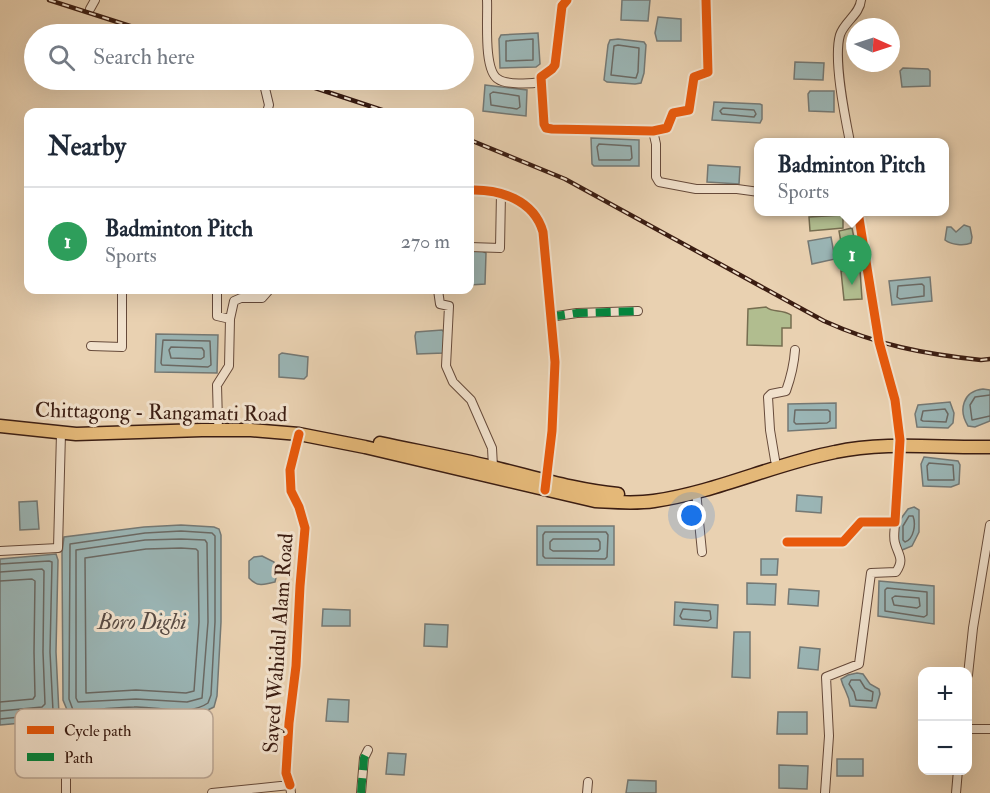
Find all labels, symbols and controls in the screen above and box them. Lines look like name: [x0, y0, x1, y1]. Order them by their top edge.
north arrow: [846, 18, 900, 72]
search box: [24, 24, 474, 90]
icon: search: [45, 41, 78, 74]
text: Search here: [93, 43, 195, 71]
text: Nearby: [48, 131, 126, 163]
popup: [754, 138, 949, 216]
text: Badminton Pitch: [777, 151, 926, 179]
text: Sports: [777, 179, 829, 204]
text: Badminton Pitch: [105, 215, 253, 243]
text: 1: [64, 229, 71, 254]
text: 270 m: [401, 229, 450, 254]
pin: 1: [832, 236, 872, 285]
text: Sports: [105, 243, 157, 268]
street label: Chittagong - Rangamati Road: [35, 397, 288, 428]
your location: [677, 501, 706, 530]
street label: Sayed Wahidul Alam Road: [257, 532, 300, 754]
water label: Boro Dighi: [96, 608, 187, 636]
map controls: [918, 667, 972, 775]
button: +: [918, 667, 972, 721]
legend: [15, 709, 213, 778]
text: Cycle path: [64, 721, 132, 742]
button: −: [918, 721, 972, 775]
text: Path: [64, 748, 94, 768]

